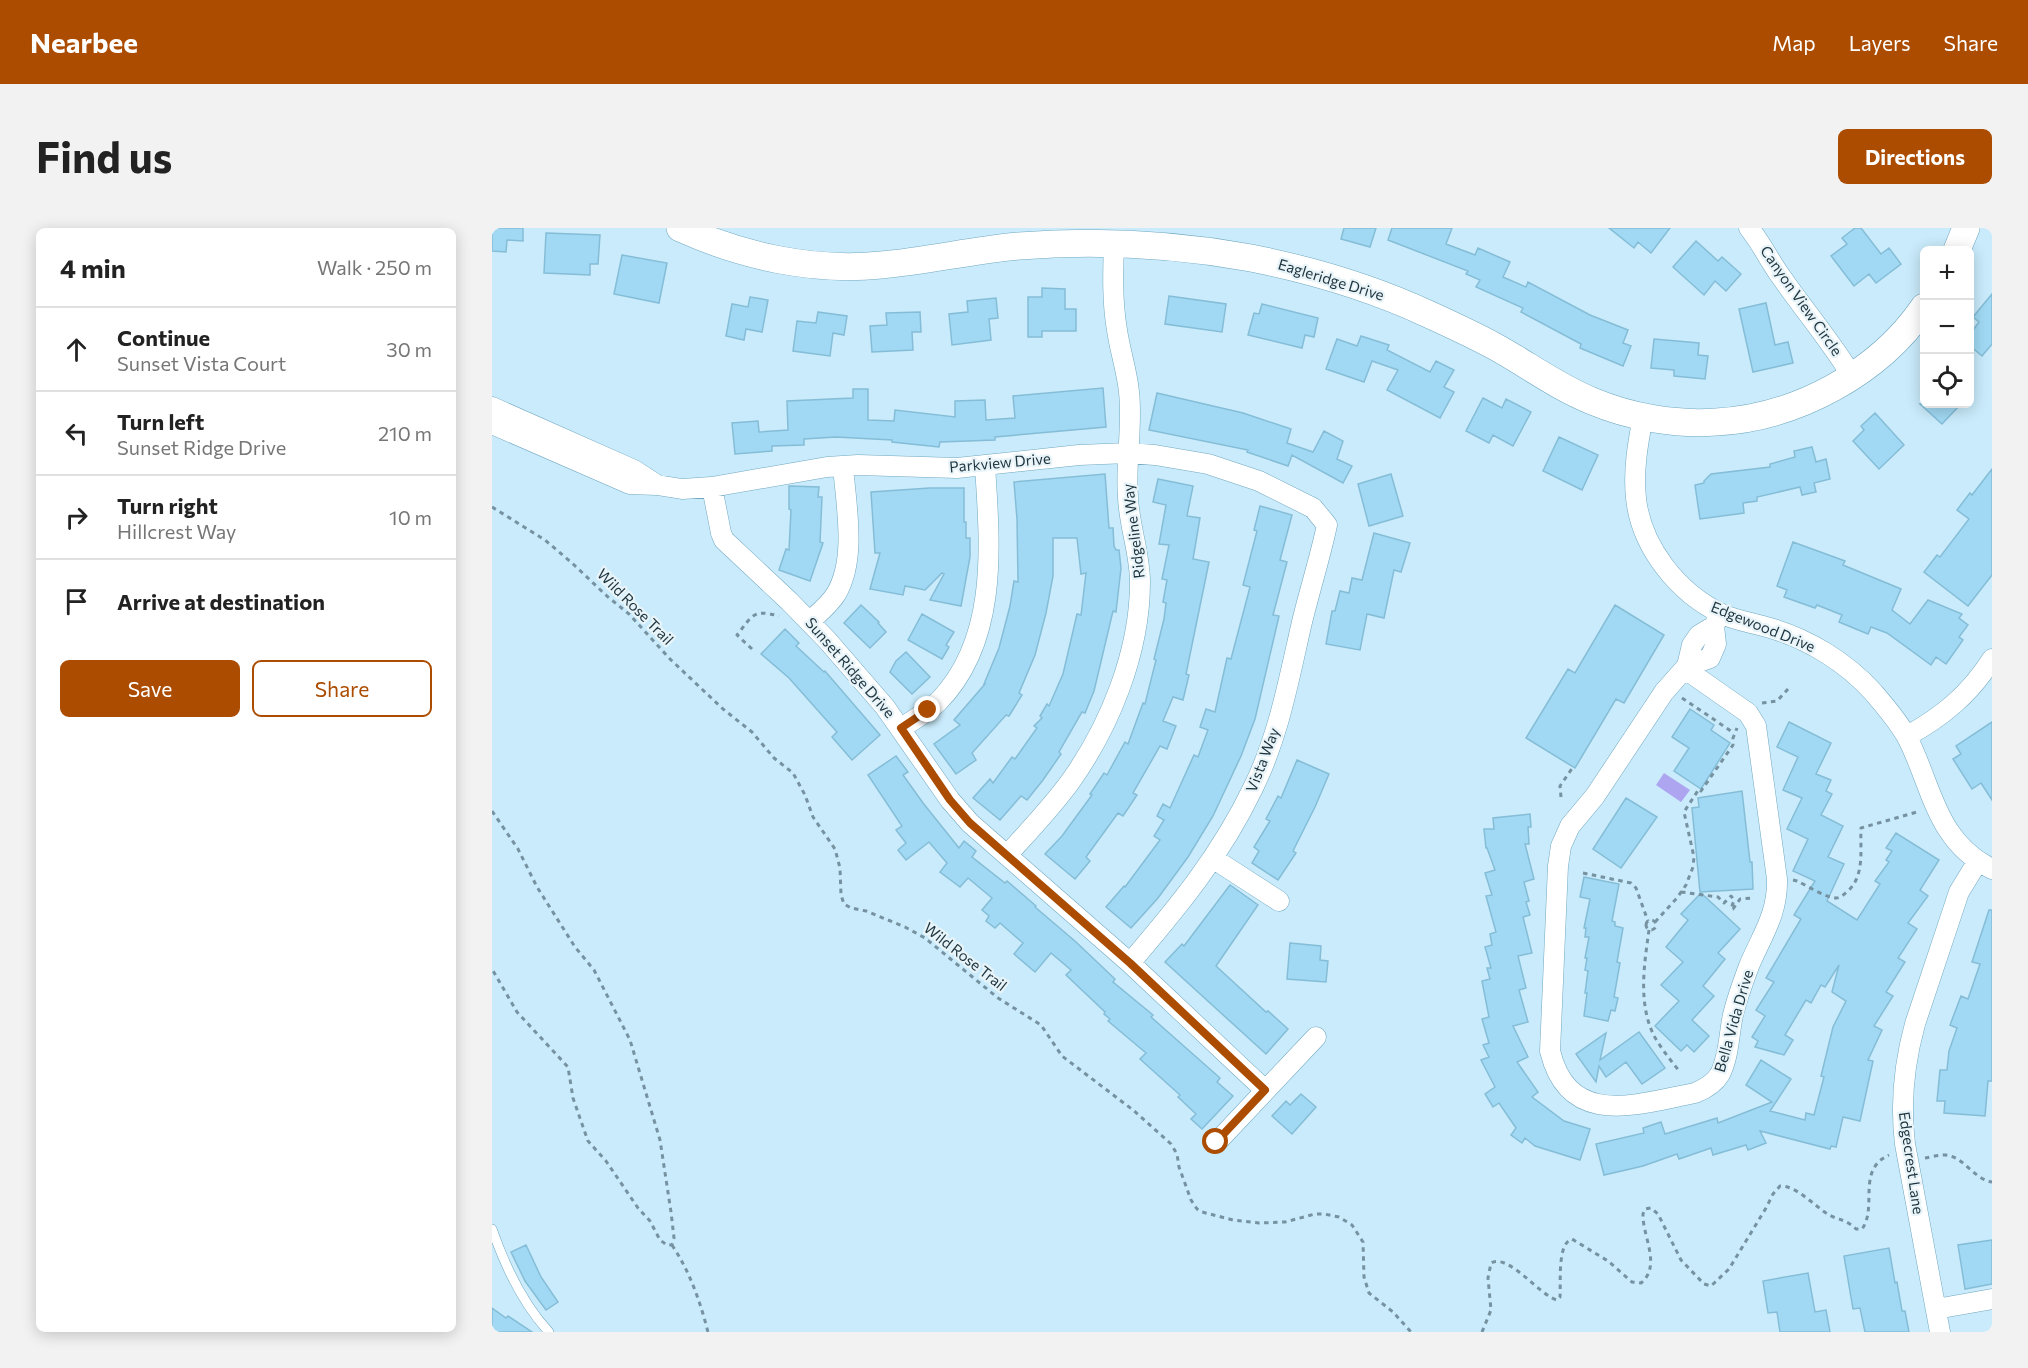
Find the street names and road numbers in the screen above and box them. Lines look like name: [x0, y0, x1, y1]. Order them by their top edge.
street label: Canyon View Circle: [1757, 242, 1847, 359]
street label: Eagleridge Drive: [1276, 254, 1387, 304]
street label: Parkview Drive: [948, 449, 1051, 475]
street label: Ridgeline Way: [1118, 482, 1148, 580]
street label: Wild Rose Trail: [594, 565, 677, 648]
street label: Edgewood Drive: [1709, 597, 1818, 655]
street label: Sunset Ridge Drive: [802, 614, 899, 721]
street label: Vista Way: [1242, 725, 1283, 794]
street label: Wild Rose Trail: [921, 918, 1011, 994]
street label: Bella Vida Drive: [1710, 967, 1756, 1074]
street label: Edgecrest Lane: [1896, 1110, 1928, 1215]

